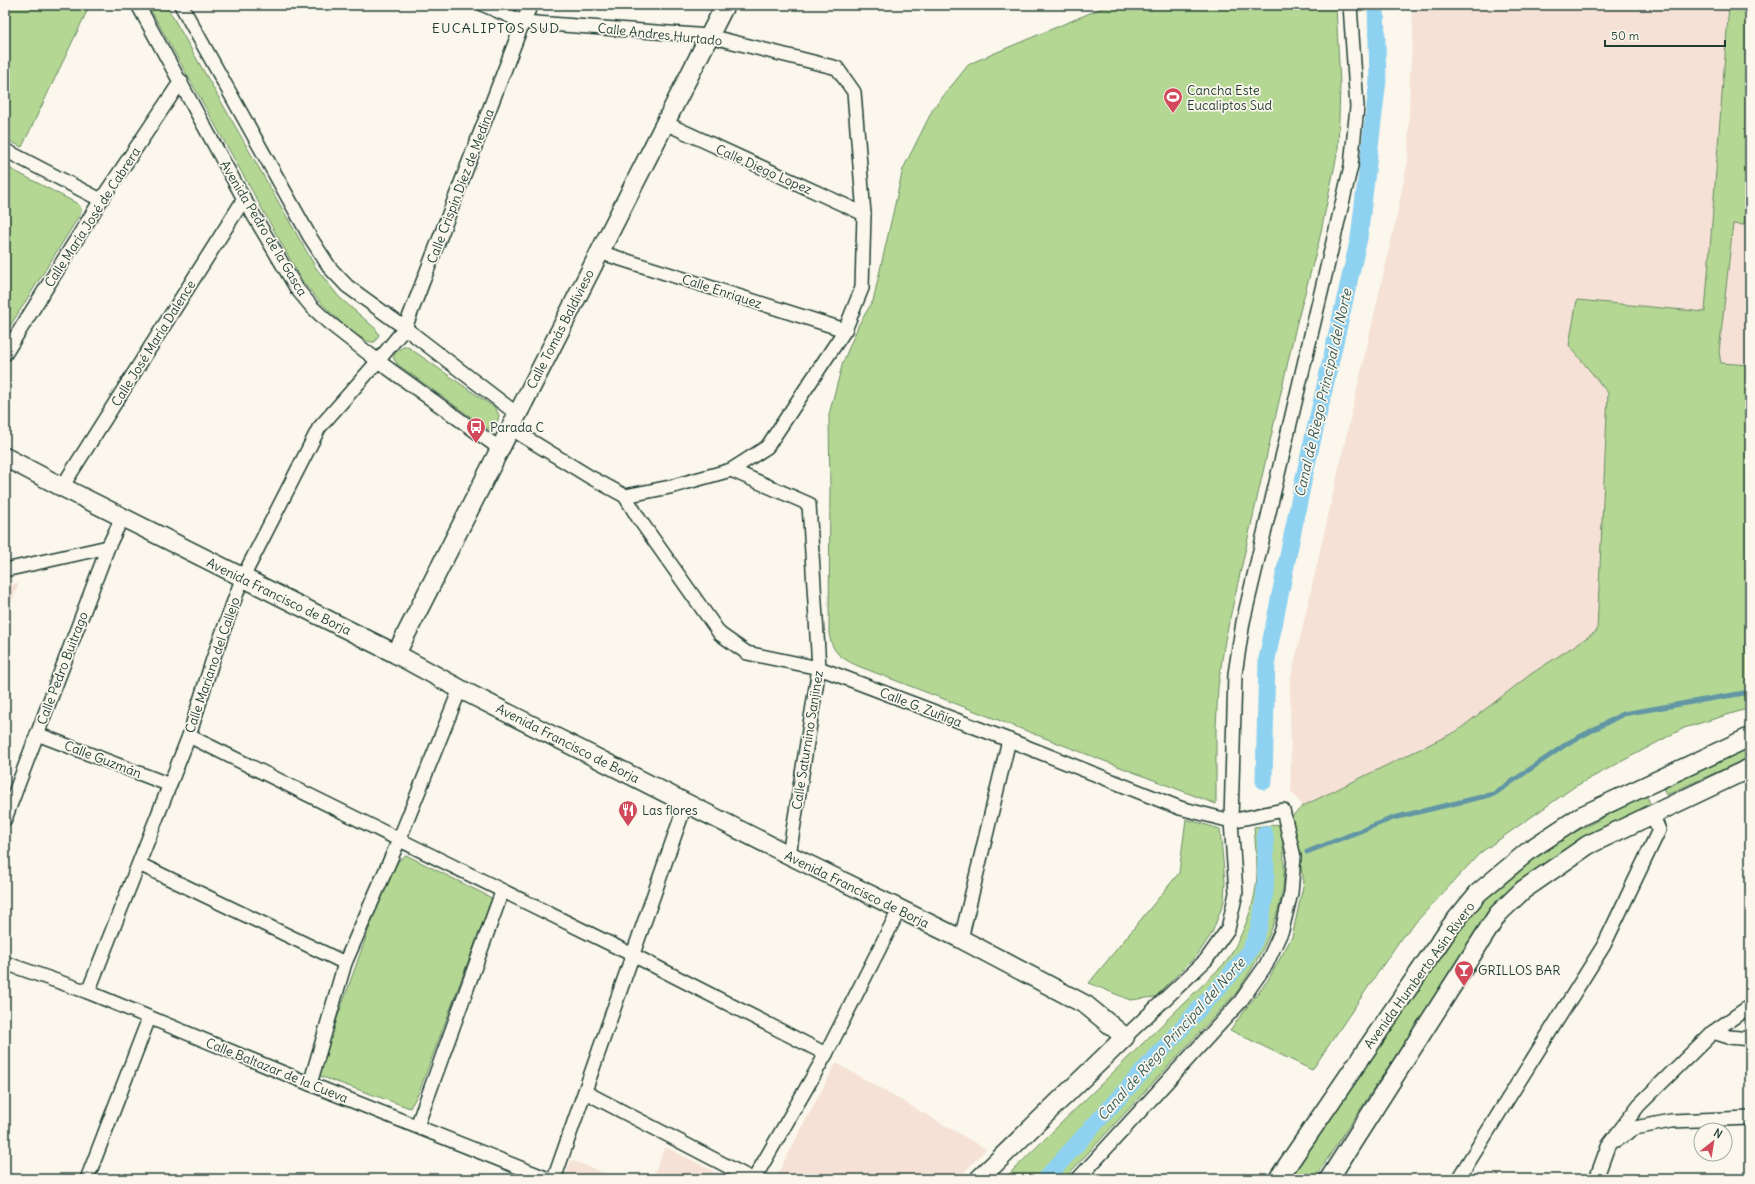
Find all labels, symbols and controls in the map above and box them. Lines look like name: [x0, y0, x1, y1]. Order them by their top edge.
district label: EUCALIPTOS SUD: [432, 19, 560, 37]
street label: Calle Andres Hurtado: [597, 20, 723, 49]
scale bar: [1605, 22, 1725, 48]
text: 50 m: [1611, 28, 1640, 43]
place label: Cancha Este Eucaliptos Sud: [1187, 82, 1272, 114]
sports icon: Cancha Este Eucaliptos Sud: [1162, 86, 1184, 114]
street label: Calle Crispín Díez de Medina: [423, 106, 498, 266]
street label: Calle Diego Lopez: [713, 141, 815, 198]
street label: Calle María José de Cabrera: [41, 144, 144, 290]
street label: Avenida Pedro de la Gasca: [216, 157, 311, 299]
street label: Calle Tomás Baldivieso: [523, 267, 598, 392]
street label: Calle Enriquez: [680, 271, 764, 312]
street label: Calle José María Dalence: [108, 277, 199, 410]
water label: Canal de Riego Principal del Norte: [1290, 286, 1356, 499]
bus stop icon: Parada C: [465, 416, 487, 444]
place label: Parada C: [490, 419, 545, 436]
street label: Avenida Francisco de Borja: [204, 554, 354, 639]
street label: Calle Mariano del Callejo: [181, 595, 244, 735]
street label: Calle Pedro Buitrago: [33, 609, 92, 727]
street label: Calle Saturnino Sanjinez: [788, 669, 827, 811]
street label: Calle G. Zuñiga: [877, 684, 964, 731]
street label: Avenida Francisco de Borja: [493, 700, 642, 787]
street label: Calle Guzmán: [62, 737, 144, 782]
restaurant icon: Las flores: [617, 799, 639, 827]
place label: Las flores: [642, 802, 698, 819]
street label: Avenida Francisco de Borja: [782, 847, 932, 932]
street label: Avenida Humberto Asín Rivero: [1360, 898, 1478, 1052]
water label: Canal de Riego Principal del Norte: [1093, 953, 1250, 1124]
bar icon: GRILLOS BAR: [1453, 959, 1475, 987]
place label: GRILLOS BAR: [1478, 962, 1560, 979]
street label: Calle Baltazar de la Cueva: [203, 1034, 350, 1107]
north arrow: [1693, 1122, 1733, 1162]
text: N: [1711, 1125, 1725, 1141]

